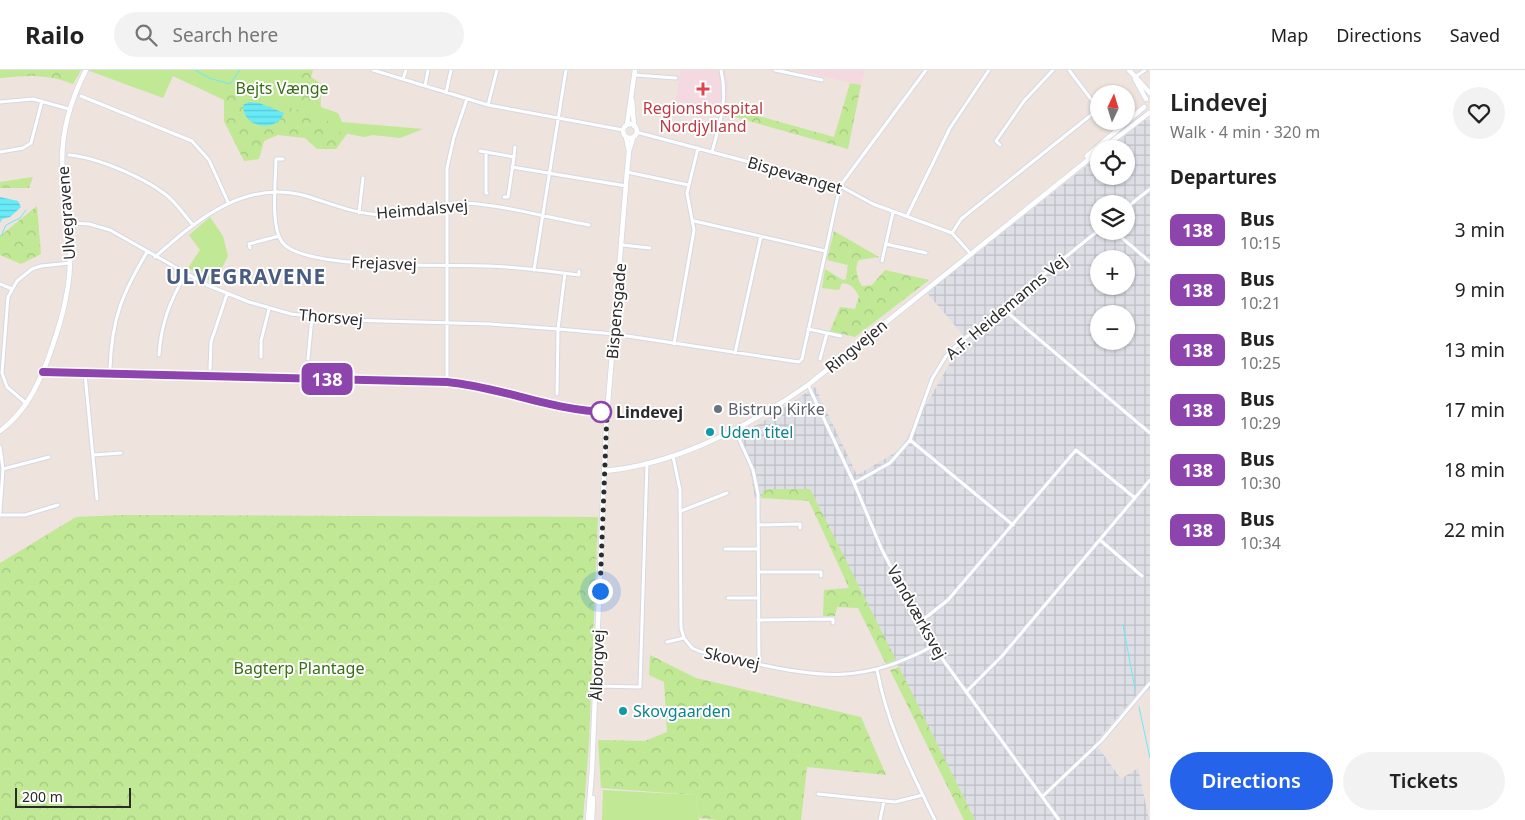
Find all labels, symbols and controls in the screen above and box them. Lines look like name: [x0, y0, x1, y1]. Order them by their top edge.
search box: [114, 12, 464, 57]
text: Railo: [25, 18, 84, 51]
icon: search: [132, 21, 160, 49]
text: Search here: [172, 22, 278, 48]
text: Map: [1271, 23, 1308, 47]
text: Directions: [1336, 23, 1422, 47]
text: Saved: [1450, 23, 1500, 47]
park label: Bejts Vænge: [235, 77, 329, 99]
marker: Regionshospital Nordjylland: [696, 82, 710, 96]
north arrow: [1090, 85, 1135, 130]
map controls: [1090, 85, 1135, 350]
text: Lindevej: [1170, 85, 1268, 118]
button: heart: [1453, 87, 1505, 139]
place label: Regionshospital Nordjylland: [643, 97, 763, 137]
text: Walk · 4 min · 320 m: [1170, 121, 1320, 143]
button: locate: [1090, 140, 1135, 185]
street label: Bispevænget: [745, 151, 845, 199]
text: Departures: [1170, 164, 1277, 190]
street label: Ulvegravene: [52, 165, 80, 261]
street label: Heimdalsvej: [375, 194, 469, 224]
button: layers: [1090, 195, 1135, 240]
text: Bus: [1240, 206, 1275, 232]
text: 3 min: [1455, 217, 1505, 243]
text: 138: [1182, 218, 1213, 242]
text: 10:15: [1240, 232, 1281, 254]
street label: A.F. Heidemanns Vej: [941, 250, 1071, 364]
button: +: [1090, 250, 1135, 295]
street label: Frejasvej: [351, 251, 417, 275]
district label: ULVEGRAVENE: [166, 262, 326, 290]
street label: Bispensgade: [601, 262, 631, 360]
text: Bus: [1240, 266, 1275, 292]
text: 9 min: [1455, 277, 1505, 303]
text: 138: [1182, 278, 1213, 302]
text: 10:21: [1240, 292, 1281, 314]
street label: Thorsvej: [298, 303, 364, 331]
button: −: [1090, 305, 1135, 350]
street label: Ringvejen: [820, 314, 892, 378]
text: Bus: [1240, 326, 1275, 352]
text: 13 min: [1444, 337, 1505, 363]
text: 138: [1182, 338, 1213, 362]
text: 10:25: [1240, 352, 1281, 374]
line badge: 138: [298, 363, 356, 395]
text: 138: [312, 367, 342, 391]
text: Bus: [1240, 386, 1275, 412]
text: 17 min: [1444, 397, 1505, 423]
place label: Bistrup Kirke: [728, 398, 825, 420]
text: 138: [1182, 398, 1213, 422]
marker: Lindevej: [590, 401, 612, 423]
place label: Lindevej: [616, 401, 683, 423]
marker: Bistrup Kirke: [712, 403, 724, 415]
text: 10:29: [1240, 412, 1281, 434]
place label: Uden titel: [720, 421, 793, 443]
marker: Uden titel: [704, 426, 716, 438]
text: Bus: [1240, 446, 1275, 472]
text: 18 min: [1444, 457, 1505, 483]
text: 138: [1182, 458, 1213, 482]
text: 10:30: [1240, 472, 1281, 494]
text: Bus: [1240, 506, 1275, 532]
text: 22 min: [1444, 517, 1505, 543]
text: 138: [1182, 518, 1213, 542]
text: 10:34: [1240, 532, 1281, 554]
street label: Vandværksvej: [882, 561, 952, 663]
your location: [588, 579, 613, 604]
street label: Ålborgvej: [585, 629, 609, 701]
street label: Skovvej: [702, 641, 762, 675]
park label: Bagterp Plantage: [234, 657, 364, 679]
place label: Skovgaarden: [633, 700, 731, 722]
marker: Skovgaarden: [617, 705, 629, 717]
button: Directions: [1170, 752, 1333, 810]
button: Tickets: [1343, 752, 1505, 810]
scale bar: [15, 785, 131, 808]
text: 200 m: [22, 787, 63, 806]

